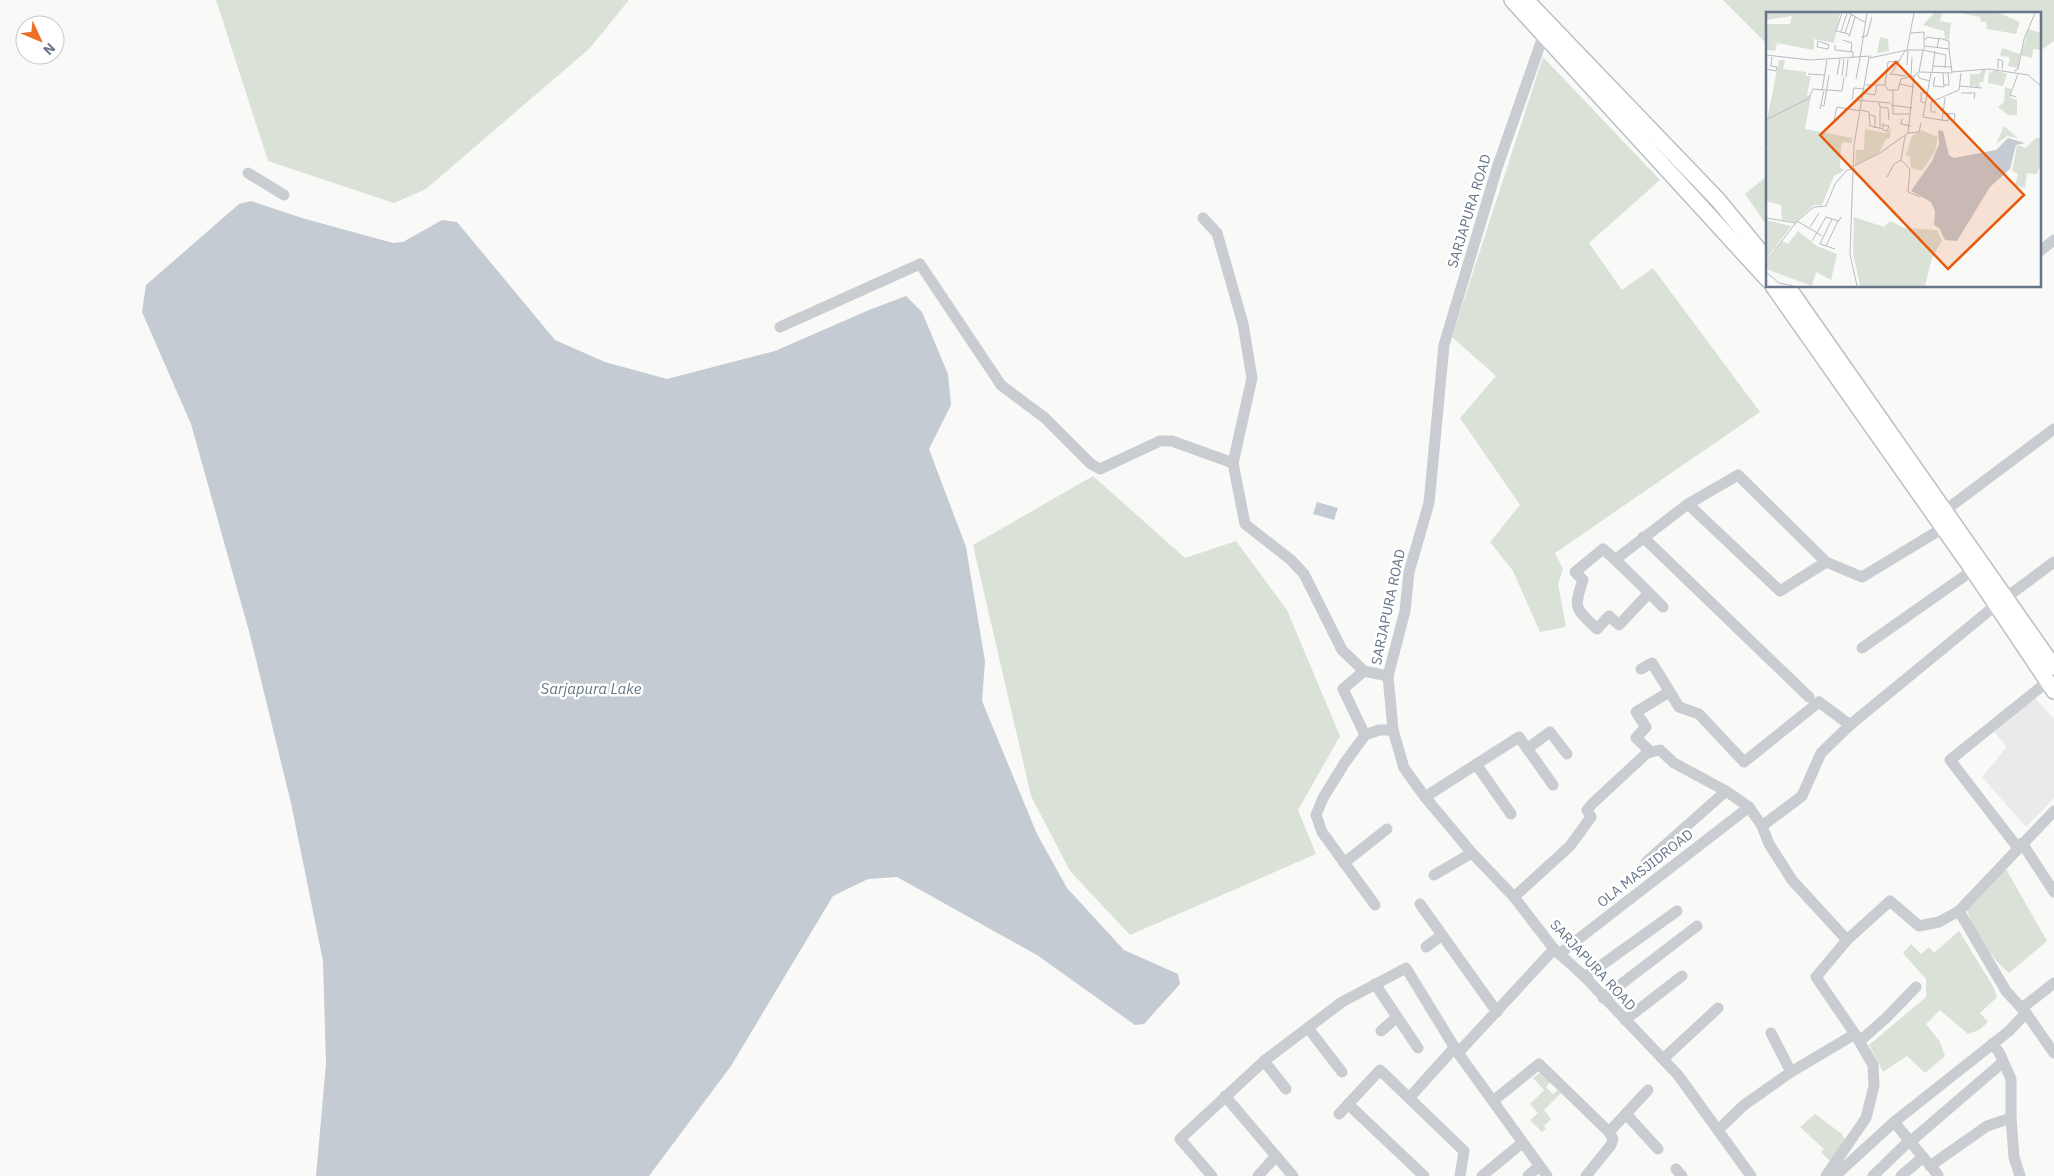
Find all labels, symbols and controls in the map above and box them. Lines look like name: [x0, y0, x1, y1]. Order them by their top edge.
inset map: [1766, 12, 2042, 288]
north arrow: [15, 15, 65, 65]
text: N: [39, 39, 59, 59]
street label: SARJAPURA ROAD: [1443, 152, 1495, 270]
street label: SARJAPURA ROAD: [1367, 547, 1409, 667]
water label: Sarjapura Lake: [541, 679, 642, 698]
street label: OLA MASJIDROAD: [1593, 825, 1697, 911]
street label: SARJAPURA ROAD: [1546, 916, 1640, 1014]

